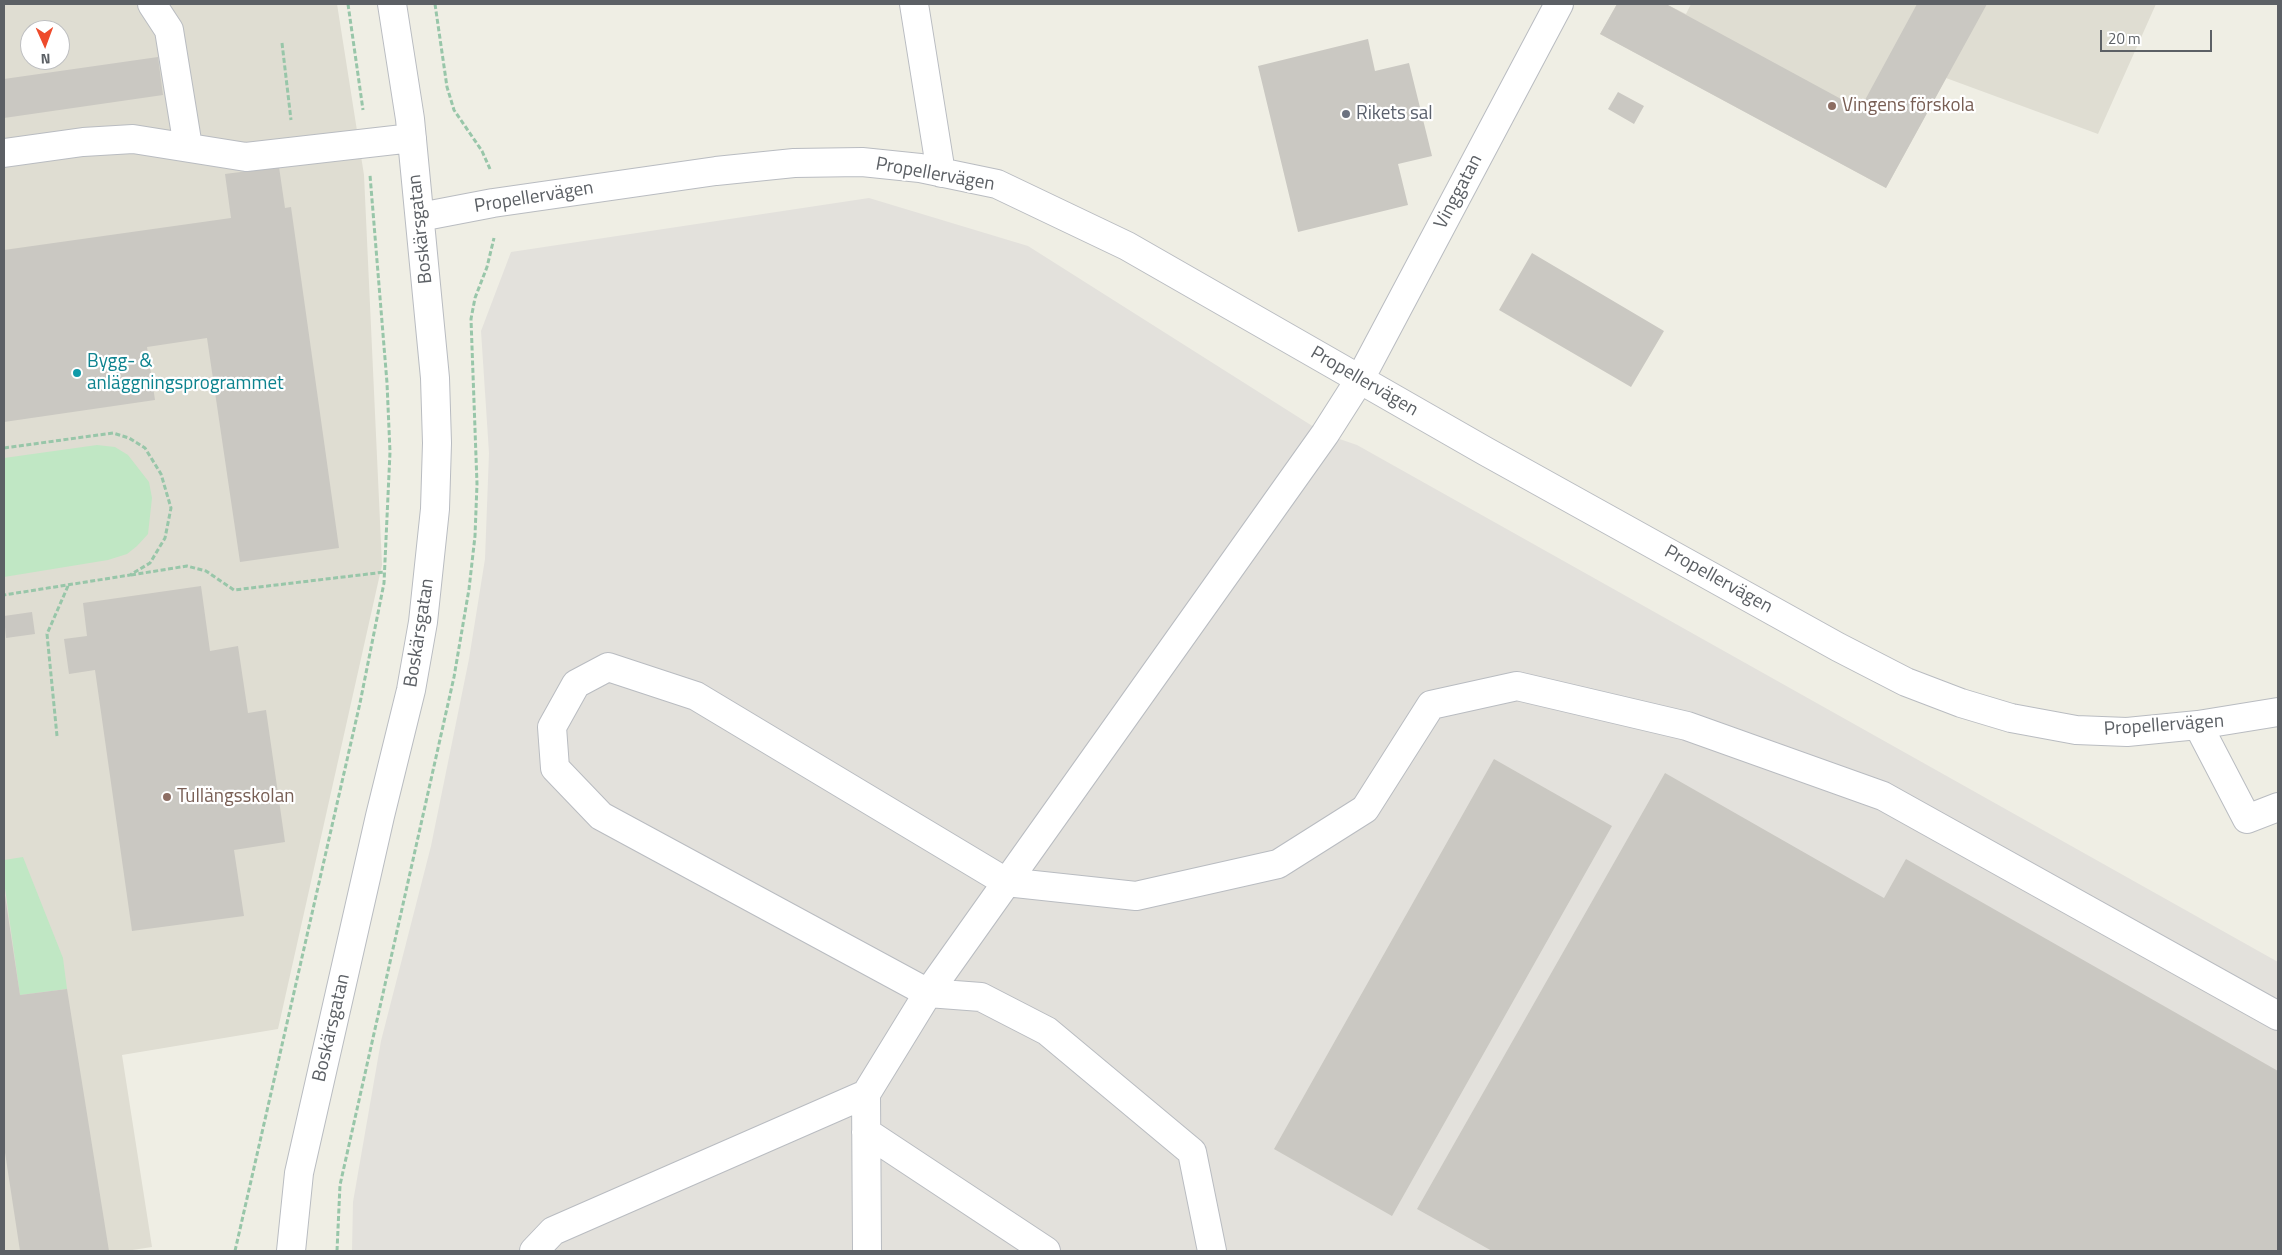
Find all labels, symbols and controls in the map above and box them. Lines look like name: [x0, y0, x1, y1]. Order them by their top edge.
north arrow: [20, 20, 70, 70]
scale bar: [2102, 20, 2214, 52]
text: 20 m: [2108, 27, 2141, 50]
text: N: [40, 49, 51, 70]
place label: Vingens förskola: [1842, 95, 1974, 117]
marker: Vingens förskola: [1826, 100, 1838, 112]
place label: Rikets sal: [1356, 103, 1433, 125]
marker: Rikets sal: [1340, 108, 1352, 120]
street label: Vinggatan: [1430, 151, 1488, 233]
street label: Propellervägen: [874, 153, 996, 197]
street label: Boskärsgatan: [404, 173, 438, 285]
street label: Propellervägen: [473, 177, 595, 219]
street label: Propellervägen: [1306, 342, 1422, 422]
place label: Bygg- & anläggningsprogrammet: [87, 351, 284, 395]
marker: Bygg- & anläggningsprogrammet: [71, 367, 83, 379]
street label: Propellervägen: [1660, 541, 1776, 619]
street label: Boskärsgatan: [400, 577, 440, 689]
street label: Propellervägen: [2103, 710, 2225, 742]
place label: Tullängsskolan: [177, 786, 294, 808]
marker: Tullängsskolan: [161, 791, 173, 803]
street label: Boskärsgatan: [309, 972, 355, 1084]

